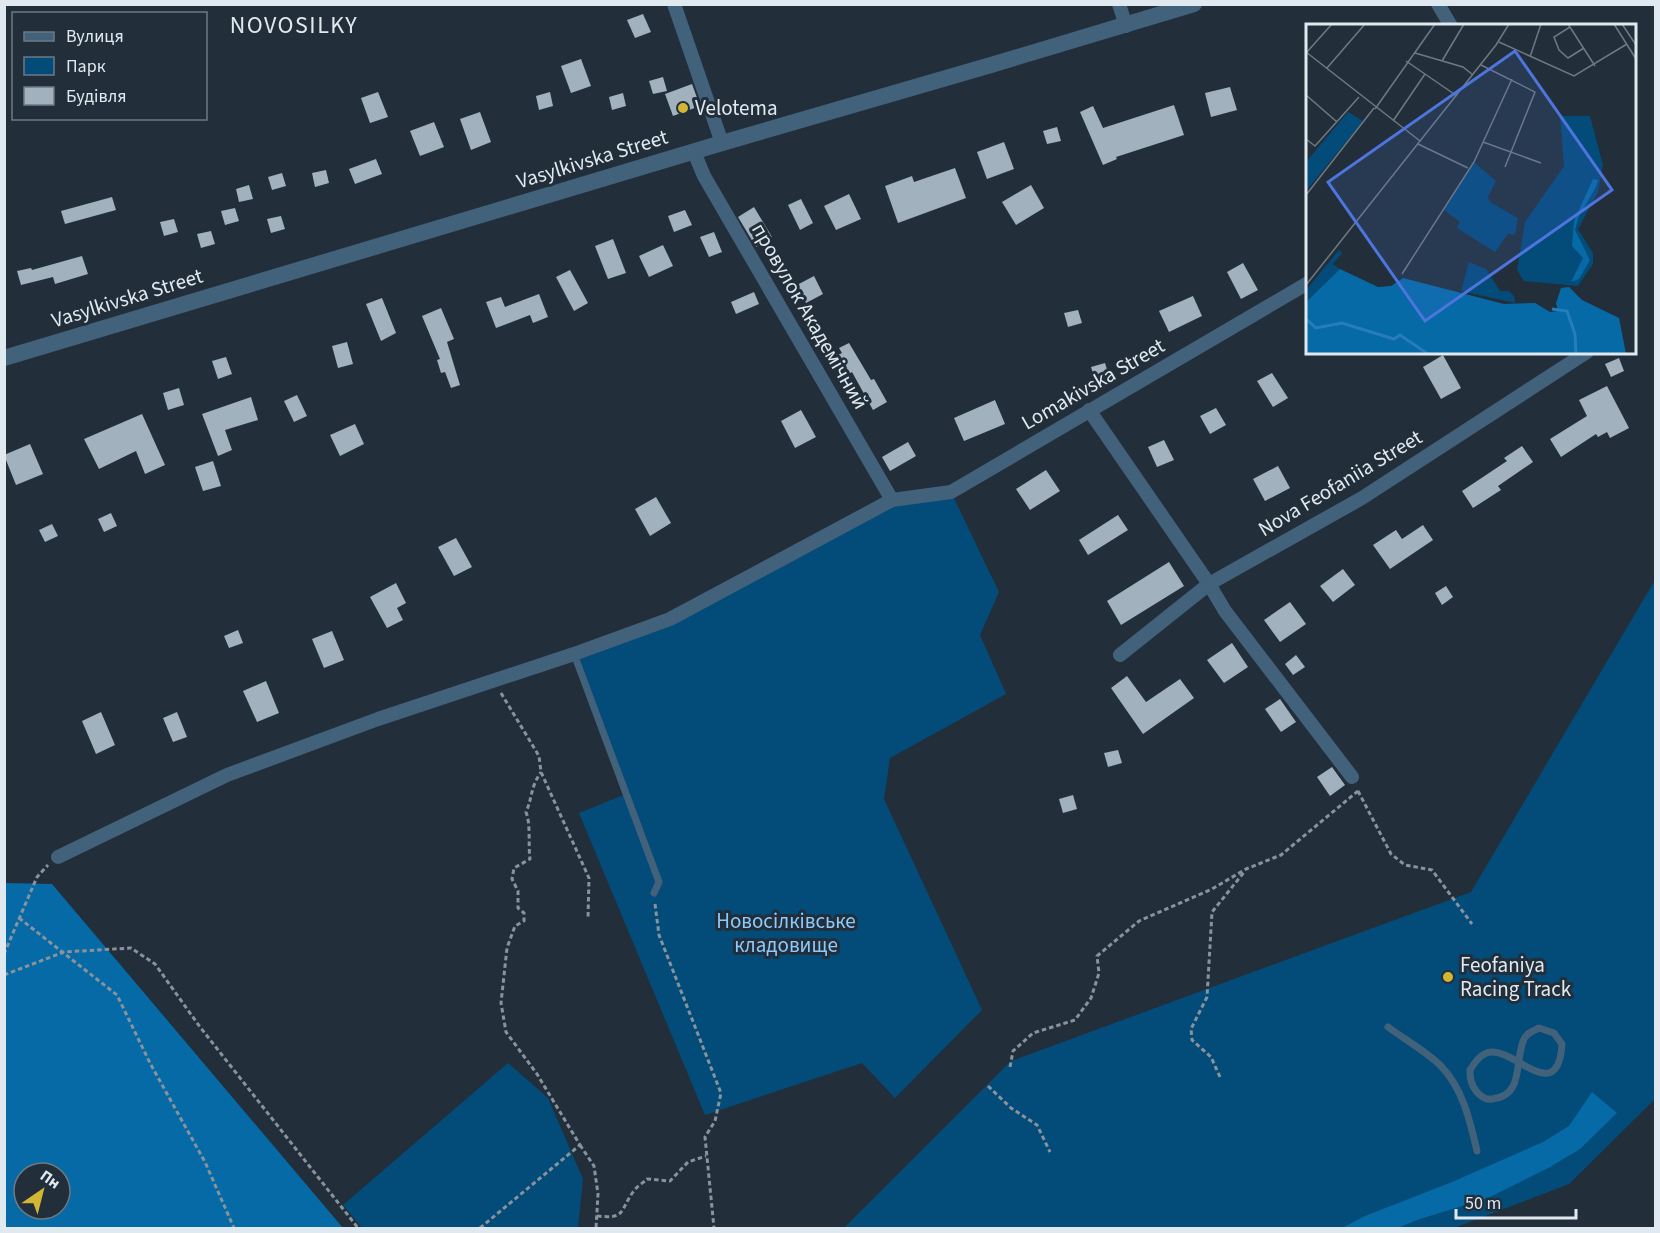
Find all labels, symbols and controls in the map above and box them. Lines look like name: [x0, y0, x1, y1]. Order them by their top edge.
district label: NOVOSILKY: [230, 8, 358, 43]
legend: [12, 12, 207, 120]
text: Вулиця: [66, 24, 124, 49]
inset map: [1306, 24, 1636, 354]
text: Парк: [66, 54, 106, 79]
text: Будівля: [66, 84, 126, 109]
place label: Velotema: [695, 93, 778, 123]
marker: Velotema: [676, 101, 690, 115]
street label: Vasylkivska Street: [513, 122, 671, 196]
street label: провулок Академічний: [744, 217, 876, 415]
street label: Vasylkivska Street: [48, 261, 206, 335]
street label: Lomakivska Street: [1016, 331, 1170, 437]
street label: Nova Feofaniia Street: [1252, 422, 1428, 544]
park label: Новосілківське кладовище: [716, 906, 856, 960]
place label: Feofaniya Racing Track: [1460, 950, 1572, 1004]
marker: Feofaniya Racing Track: [1441, 970, 1455, 984]
north arrow: [12, 1161, 72, 1221]
text: Пн: [36, 1165, 64, 1194]
scale bar: [1456, 1182, 1576, 1220]
text: 50 m: [1465, 1191, 1501, 1216]

